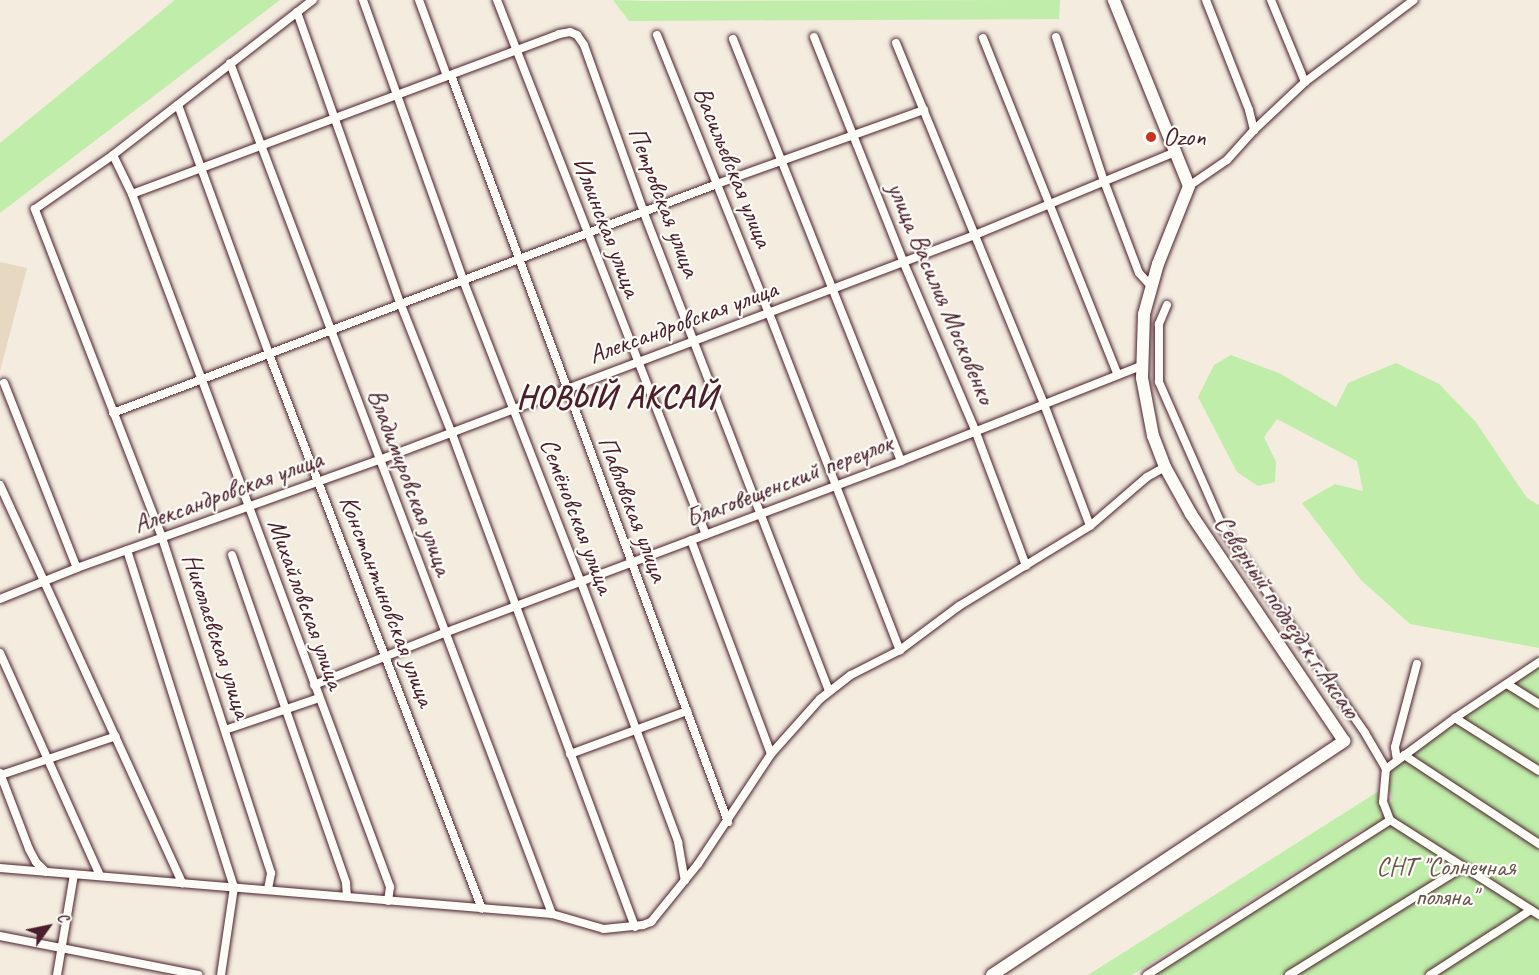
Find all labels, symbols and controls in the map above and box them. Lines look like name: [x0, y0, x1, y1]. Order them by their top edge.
street label: Васильевская улица: [686, 81, 780, 253]
place label: Ozon: [1163, 121, 1206, 153]
street label: Петровская улица: [621, 122, 707, 282]
marker: Ozon: [1144, 130, 1158, 144]
street label: Ильинская улица: [566, 153, 648, 301]
street label: улица Василия Московенко: [880, 178, 1002, 408]
street label: Александровская улица: [583, 273, 783, 371]
district label: НОВЫЙ АКСАЙ: [514, 378, 720, 416]
street label: Владимировская улица: [360, 384, 460, 580]
street label: Благовещенский переулок: [681, 427, 897, 535]
street label: Павловская улица: [591, 431, 675, 587]
street label: Семёновская улица: [533, 433, 621, 599]
street label: Александровская улица: [128, 443, 328, 541]
street label: Константиновская улица: [332, 491, 442, 711]
street label: Северный подъезд к г.Аксаю: [1207, 509, 1367, 725]
street label: Михайловская улица: [261, 514, 351, 694]
street label: Николаевская улица: [176, 550, 258, 722]
park label: СНТ "Солнечная поляна": [1376, 851, 1516, 912]
north arrow: [18, 897, 78, 957]
text: С: [53, 908, 74, 926]

